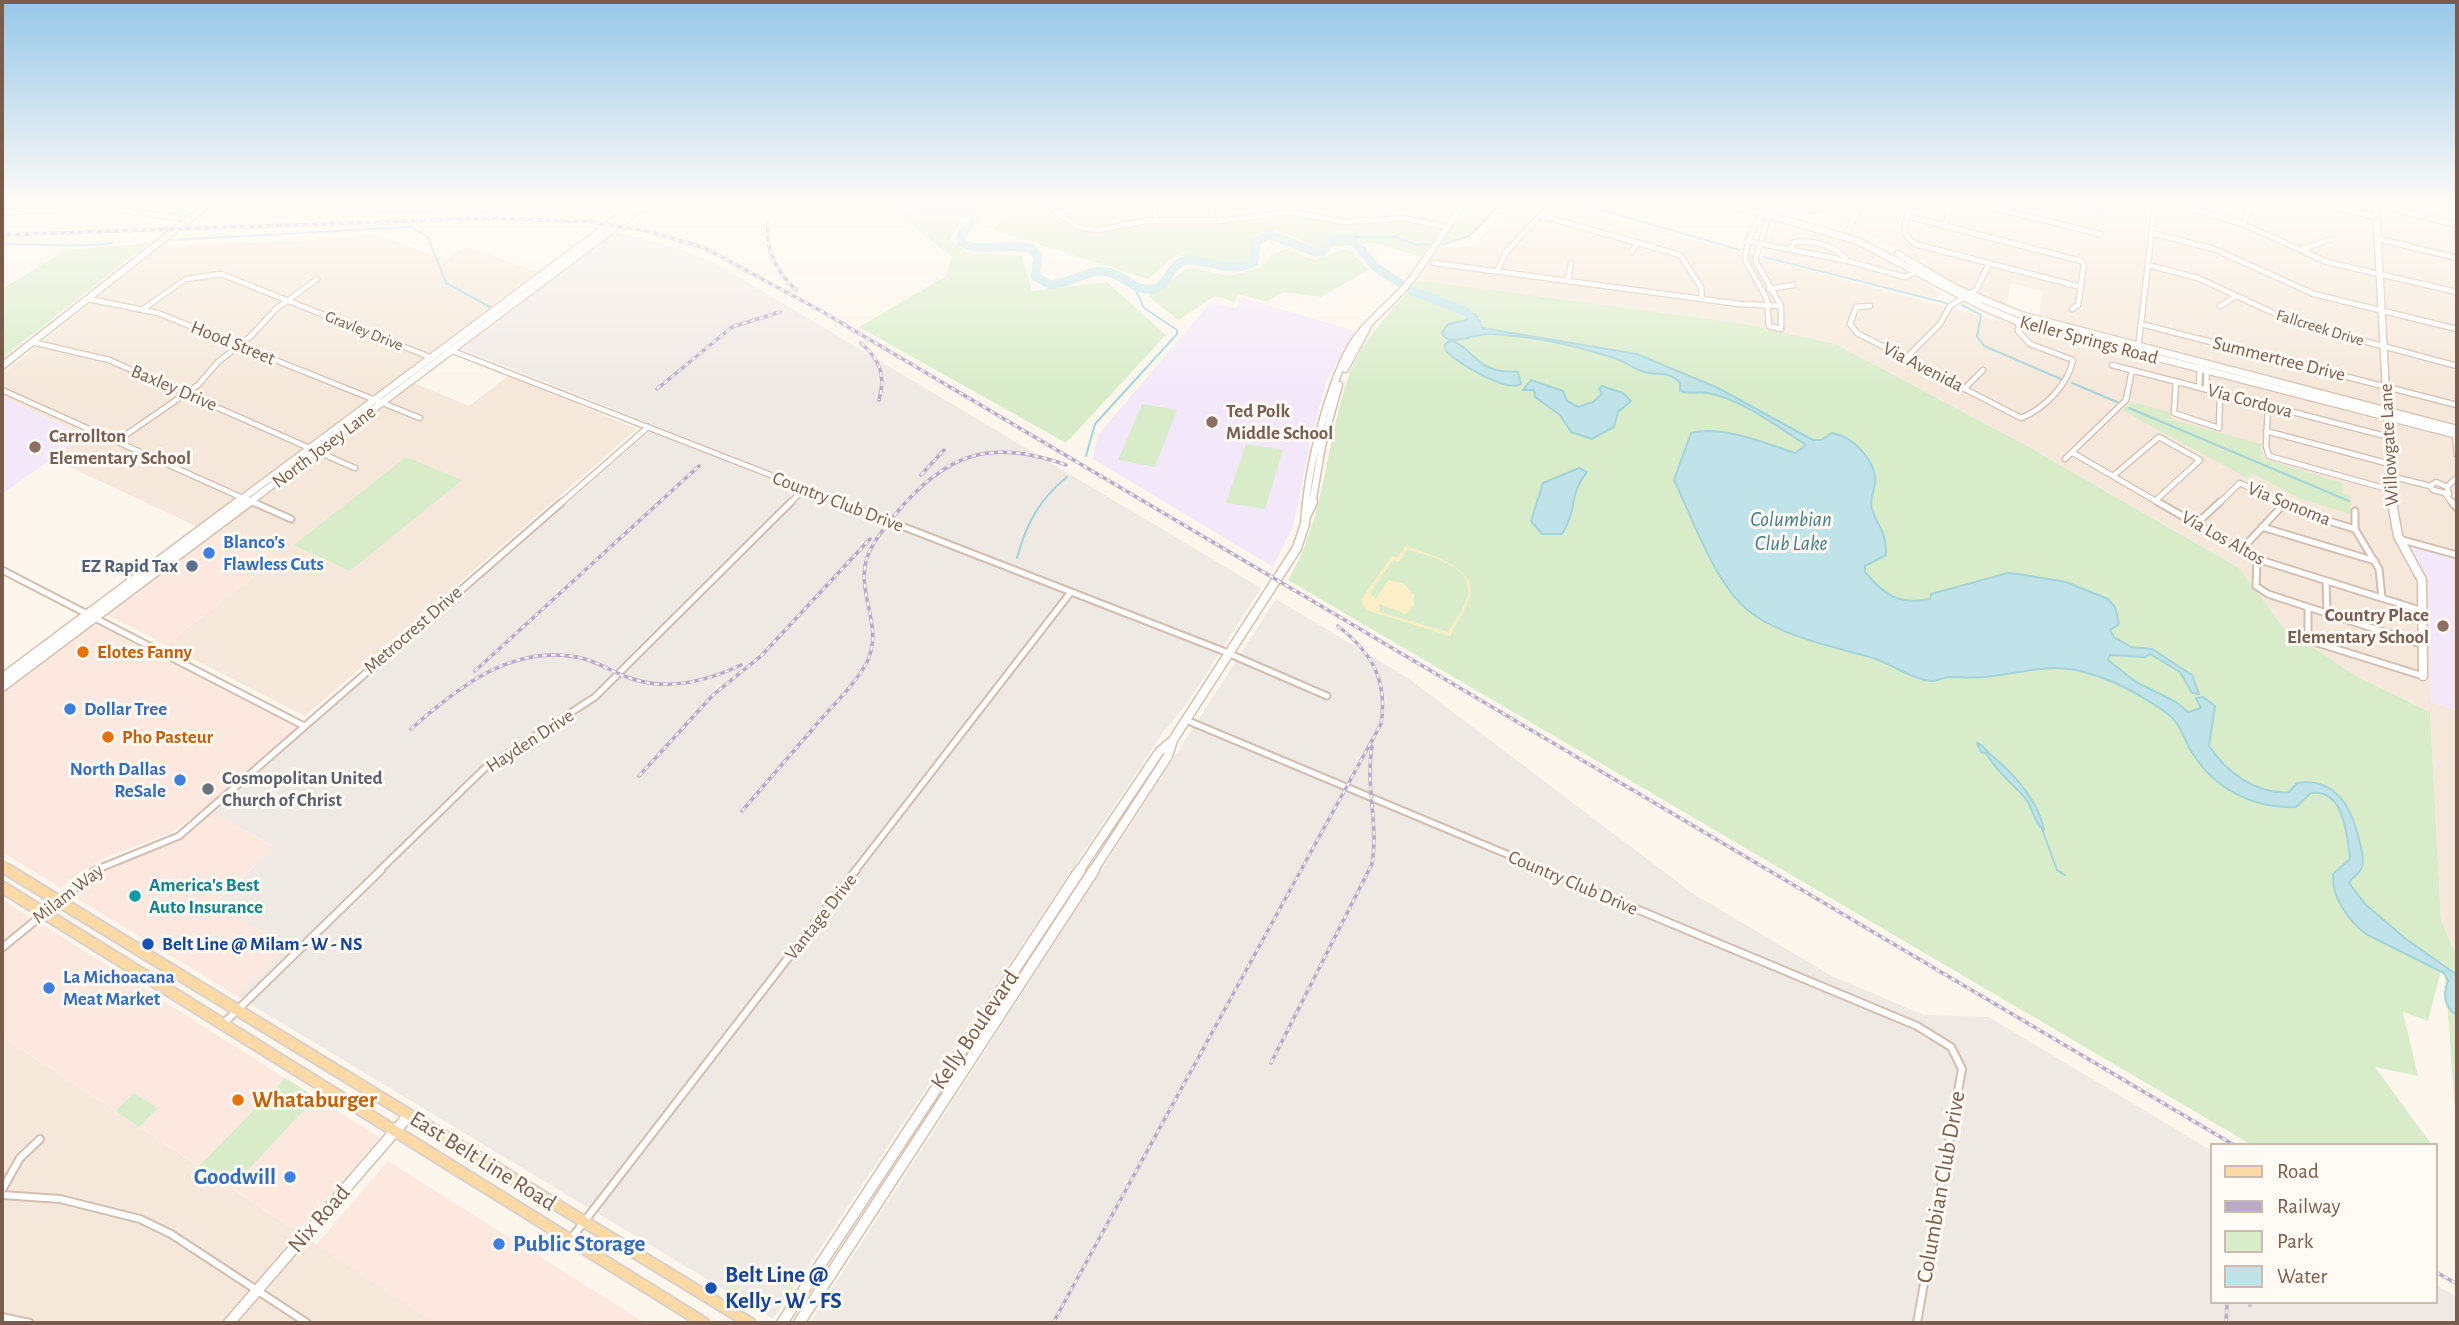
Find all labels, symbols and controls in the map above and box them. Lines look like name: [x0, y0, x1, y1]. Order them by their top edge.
street label: Fallcreek Drive: [2274, 306, 2366, 350]
street label: Gravley Drive: [322, 307, 406, 355]
street label: Keller Springs Road: [2017, 311, 2161, 369]
street label: Hood Street: [187, 316, 279, 370]
street label: Summertree Drive: [2210, 331, 2348, 387]
street label: Via Avenida: [1879, 337, 1967, 397]
street label: Baxley Drive: [127, 360, 221, 416]
street label: Via Cordova: [2205, 379, 2295, 423]
street label: Willowgate Lane: [2374, 383, 2404, 507]
place label: Ted Polk Middle School: [1226, 400, 1333, 444]
street label: North Josey Lane: [268, 401, 380, 493]
marker: Ted Polk Middle School: [1204, 414, 1220, 430]
place label: Carrollton Elementary School: [49, 425, 191, 469]
marker: Carrollton Elementary School: [27, 439, 43, 455]
street label: Country Club Drive: [769, 467, 907, 537]
street label: Via Sonoma: [2244, 477, 2334, 531]
street label: Via Los Altos: [2177, 506, 2269, 570]
water label: Columbian Club Lake: [1750, 507, 1832, 557]
place label: Blanco's Flawless Cuts: [223, 531, 324, 575]
marker: Blanco's Flawless Cuts: [201, 545, 217, 561]
place label: EZ Rapid Tax: [81, 555, 178, 577]
marker: EZ Rapid Tax: [184, 558, 200, 574]
street label: Metrocrest Drive: [359, 581, 467, 679]
place label: Country Place Elementary School: [2287, 604, 2429, 648]
marker: Country Place Elementary School: [2435, 618, 2451, 634]
place label: Elotes Fanny: [97, 641, 192, 663]
marker: Elotes Fanny: [75, 644, 91, 660]
place label: Dollar Tree: [84, 698, 167, 720]
marker: Dollar Tree: [62, 701, 78, 717]
street label: Hayden Drive: [482, 704, 578, 778]
place label: Pho Pasteur: [122, 726, 213, 748]
marker: Pho Pasteur: [100, 729, 116, 745]
place label: North Dallas ReSale: [70, 758, 166, 802]
place label: Cosmopolitan United Church of Christ: [222, 767, 383, 811]
marker: North Dallas ReSale: [172, 772, 188, 788]
marker: Cosmopolitan United Church of Christ: [200, 781, 216, 797]
street label: Country Club Drive: [1505, 845, 1641, 921]
street label: Milam Way: [28, 859, 108, 929]
street label: Vantage Drive: [780, 869, 862, 965]
place label: America's Best Auto Insurance: [149, 874, 263, 918]
marker: America's Best Auto Insurance: [127, 888, 143, 904]
place label: Belt Line @ Milam - W - NS: [162, 933, 362, 955]
marker: Belt Line @ Milam - W - NS: [140, 936, 156, 952]
street label: Kelly Boulevard: [925, 965, 1025, 1095]
place label: La Michoacana Meat Market: [63, 966, 175, 1010]
marker: La Michoacana Meat Market: [41, 980, 57, 996]
place label: Whataburger: [252, 1086, 377, 1114]
street label: Columbian Club Drive: [1911, 1089, 1971, 1285]
marker: Whataburger: [230, 1092, 246, 1108]
street label: East Belt Line Road: [405, 1105, 561, 1217]
legend: [2210, 1143, 2438, 1304]
text: Road: [2277, 1161, 2319, 1182]
place label: Goodwill: [194, 1163, 276, 1191]
marker: Goodwill: [282, 1169, 298, 1185]
street label: Nix Road: [282, 1179, 356, 1259]
text: Railway: [2277, 1196, 2340, 1217]
place label: Public Storage: [513, 1230, 645, 1258]
text: Park: [2277, 1231, 2313, 1252]
marker: Public Storage: [491, 1236, 507, 1252]
place label: Belt Line @ Kelly - W - FS: [725, 1261, 842, 1315]
text: Water: [2277, 1266, 2327, 1287]
marker: Belt Line @ Kelly - W - FS: [703, 1280, 719, 1296]

